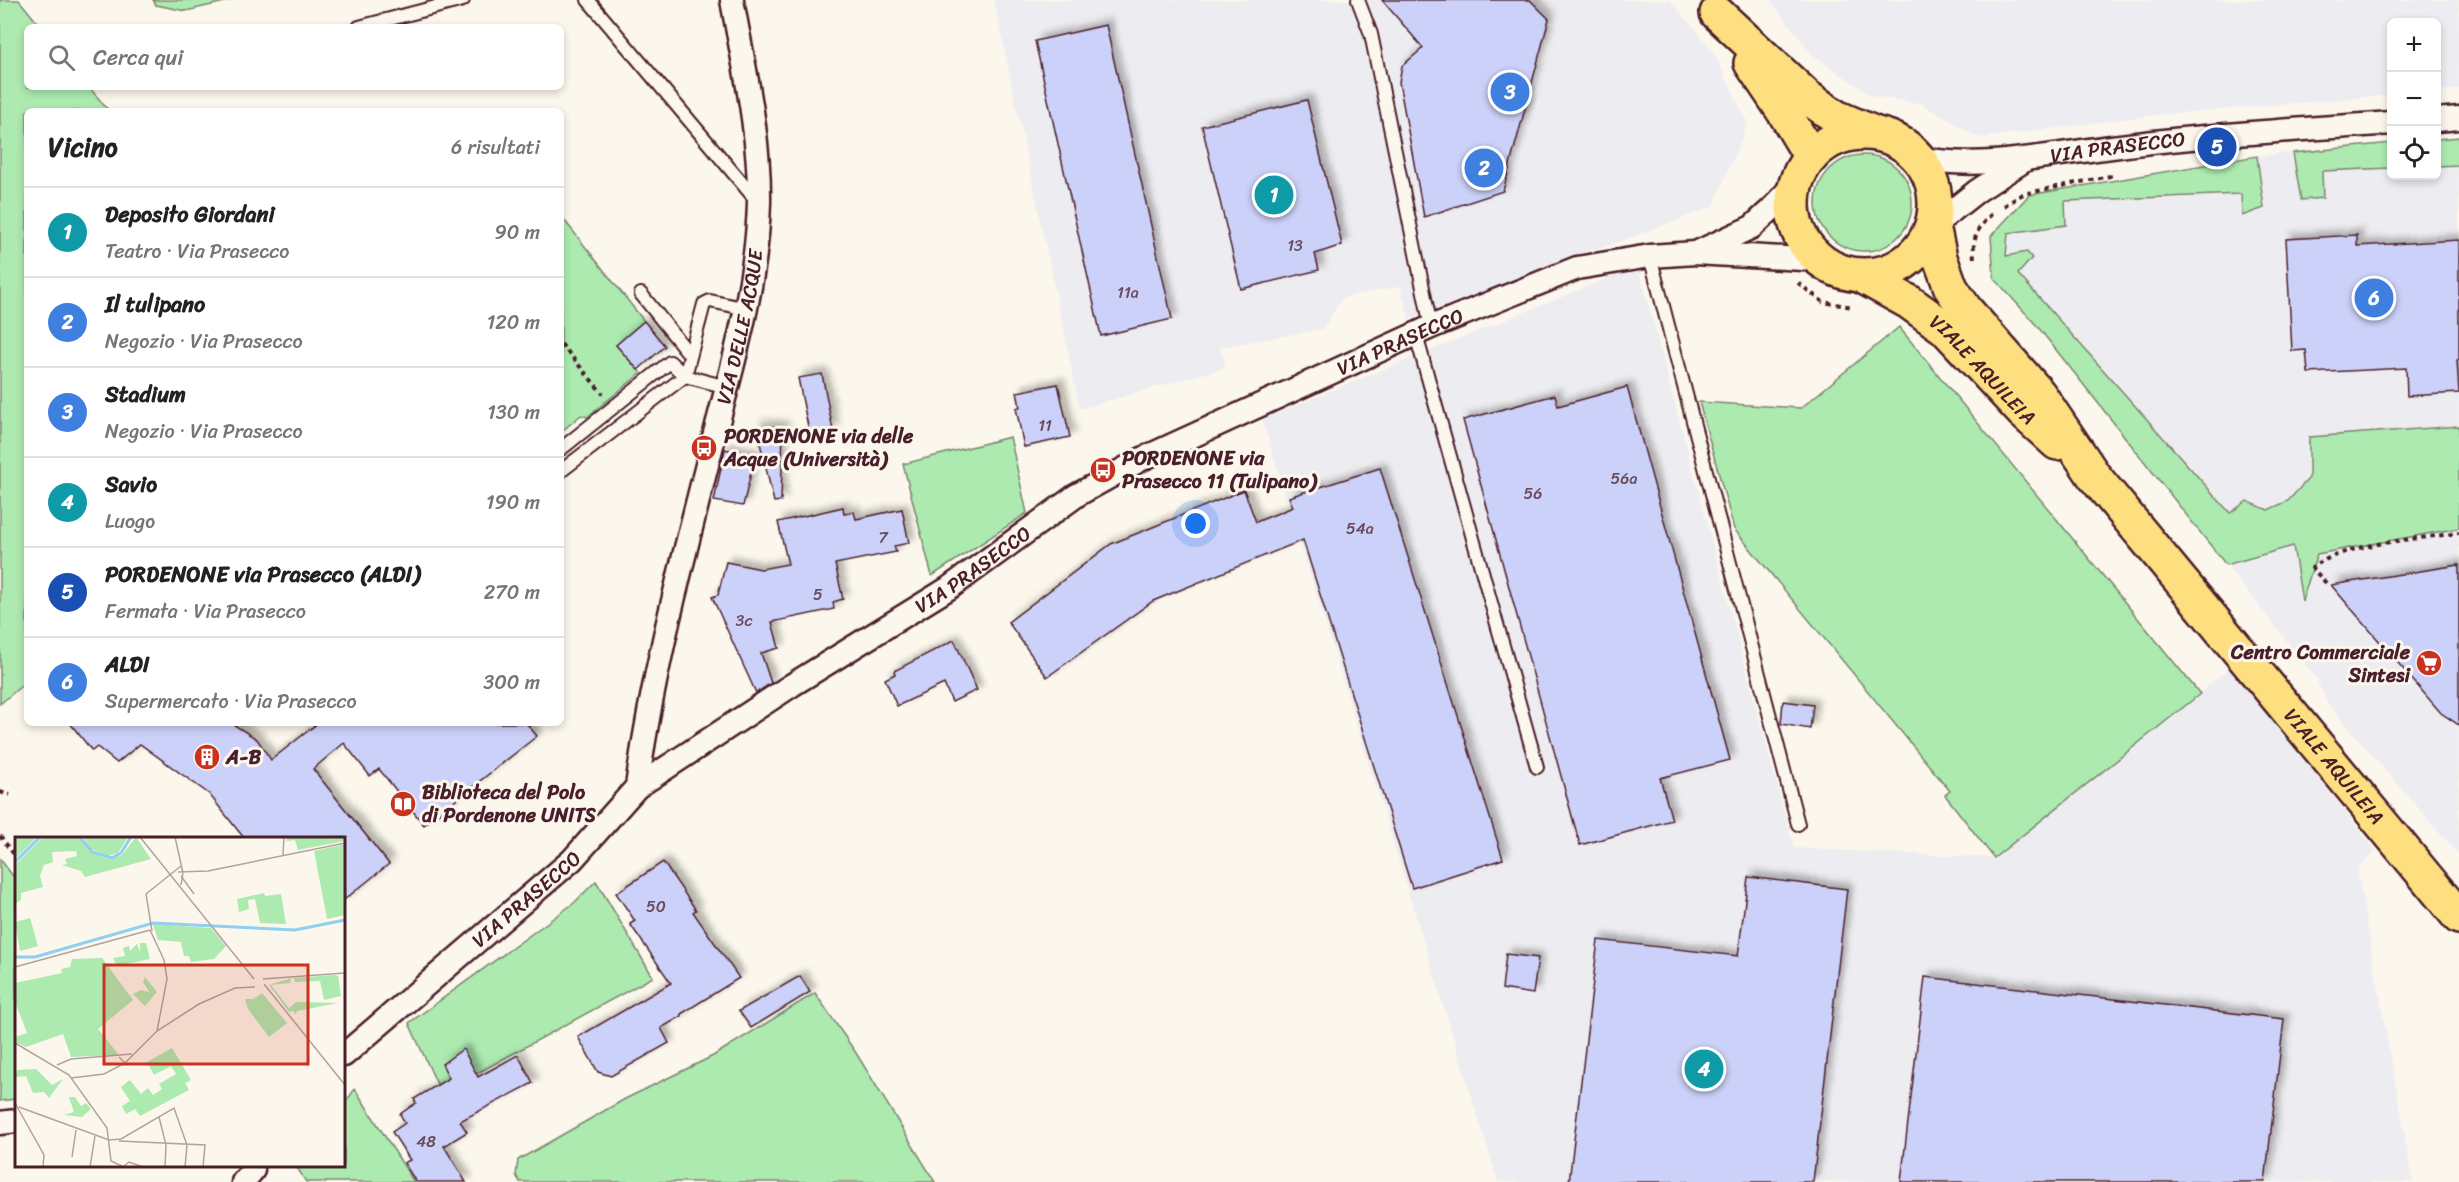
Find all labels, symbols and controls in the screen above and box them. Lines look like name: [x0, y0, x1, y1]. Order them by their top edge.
map controls: [2387, 18, 2441, 180]
button: +: [2387, 18, 2441, 72]
search box: [24, 24, 564, 90]
text: Cerca qui: [93, 38, 183, 77]
icon: search: [45, 41, 78, 74]
pin: 3: [1490, 70, 1530, 115]
button: −: [2387, 72, 2441, 126]
street label: VIA PRASECCO: [2048, 122, 2187, 173]
text: Vicino: [48, 124, 118, 170]
pin: 5: [2198, 124, 2236, 170]
button: locate: [2387, 126, 2441, 180]
text: 6 risultati: [451, 130, 540, 165]
pin: 2: [1464, 146, 1504, 190]
pin: 1: [1254, 172, 1294, 218]
text: Deposito Giordani: [105, 195, 275, 234]
text: 1: [63, 215, 72, 250]
text: 90 m: [495, 215, 540, 250]
house number: 13: [1287, 231, 1303, 260]
text: Teatro · Via Prasecco: [105, 234, 289, 269]
street label: VIA DELLE ACQUE: [706, 245, 774, 408]
pin: 6: [2354, 276, 2394, 320]
house number: 11a: [1117, 278, 1139, 307]
text: Il tulipano: [105, 285, 205, 324]
street label: VIA PRASECCO: [1331, 299, 1469, 386]
text: 2: [62, 305, 73, 340]
text: 120 m: [487, 305, 540, 340]
street label: VIALE AQUILEIA: [1922, 305, 2044, 434]
text: Negozio · Via Prasecco: [105, 324, 303, 359]
text: Stadium: [105, 375, 186, 414]
text: 3: [62, 395, 73, 430]
text: 130 m: [487, 395, 540, 430]
house number: 11: [1038, 411, 1052, 440]
text: Negozio · Via Prasecco: [105, 414, 303, 449]
place label: PORDENONE via delle Acque (Università): [723, 419, 914, 477]
bus stop icon: PORDENONE via delle Acque (Università): [689, 433, 719, 463]
place label: PORDENONE via Prasecco 11 (Tulipano): [1122, 441, 1318, 499]
bus stop icon: PORDENONE via Prasecco 11 (Tulipano): [1088, 455, 1118, 485]
house number: 56a: [1611, 464, 1637, 493]
text: Savio: [105, 465, 157, 504]
house number: 56: [1524, 479, 1542, 508]
text: 4: [61, 485, 74, 520]
text: 190 m: [486, 485, 540, 520]
text: Luogo: [105, 504, 155, 539]
your location: [1181, 509, 1210, 538]
house number: 54a: [1346, 514, 1374, 543]
street label: VIA PRASECCO: [908, 517, 1039, 623]
house number: 7: [878, 523, 888, 552]
text: PORDENONE via Prasecco (ALDI): [105, 555, 420, 594]
text: 5: [61, 575, 74, 610]
text: 270 m: [484, 575, 540, 610]
house number: 5: [813, 580, 823, 609]
text: Fermata · Via Prasecco: [105, 594, 306, 629]
house number: 3c: [736, 606, 752, 635]
place label: Centro Commerciale Sintesi: [2230, 635, 2411, 693]
text: ALDI: [105, 645, 150, 684]
supermarket icon: Centro Commerciale Sintesi: [2414, 648, 2444, 678]
text: 6: [62, 665, 73, 700]
text: 300 m: [483, 665, 540, 700]
text: Supermercato · Via Prasecco: [105, 684, 357, 719]
street label: VIALE AQUILEIA: [2275, 700, 2393, 833]
place label: A-B: [225, 740, 261, 775]
building icon: A-B: [192, 742, 222, 772]
place label: Biblioteca del Polo di Pordenone UNITS: [422, 775, 596, 833]
library icon: Biblioteca del Polo di Pordenone UNITS: [388, 789, 418, 819]
inset map: [15, 837, 345, 1167]
street label: VIA PRASECCO: [464, 843, 591, 957]
house number: 50: [646, 892, 666, 921]
pin: 4: [1684, 1046, 1724, 1092]
house number: 48: [416, 1127, 436, 1156]

